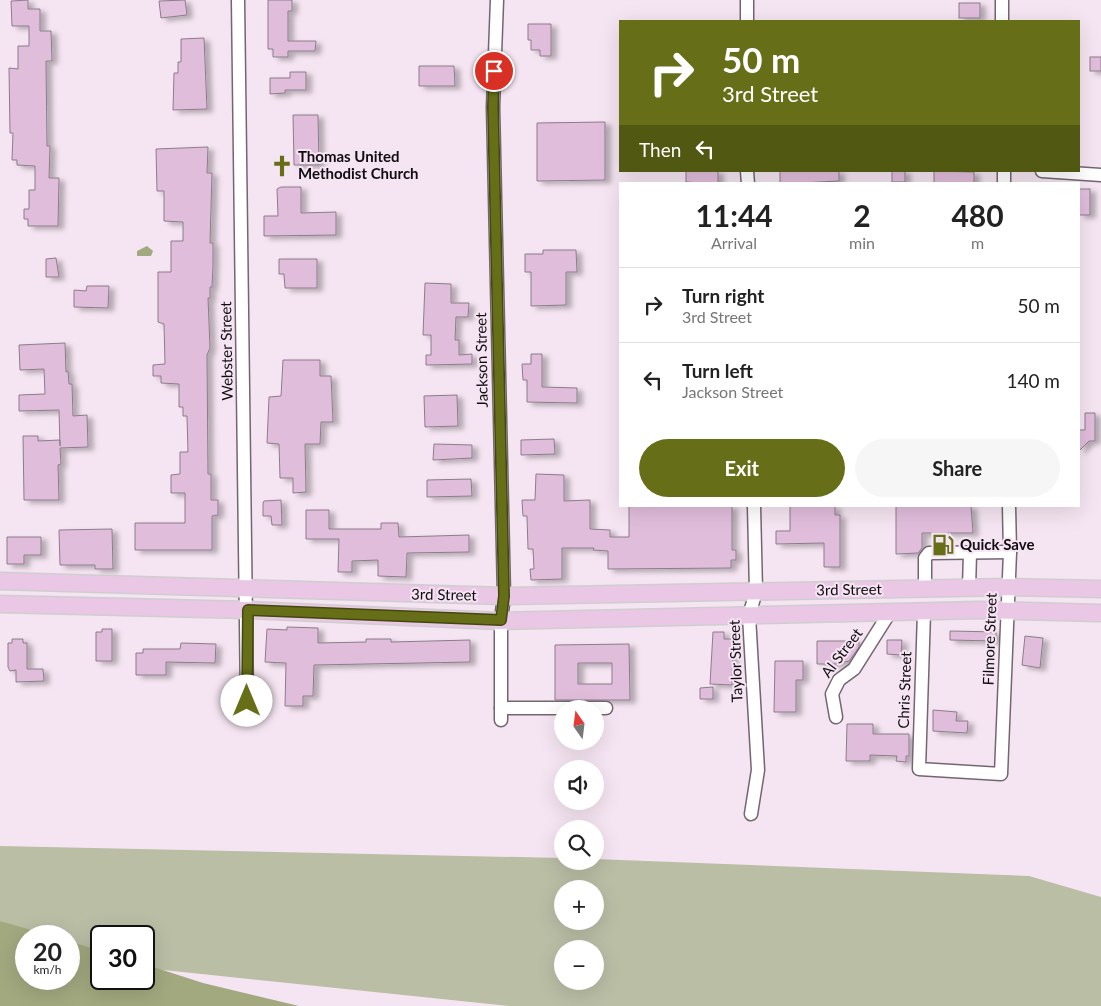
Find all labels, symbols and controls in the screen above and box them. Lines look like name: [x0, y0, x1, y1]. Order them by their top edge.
text: 50 m: [722, 38, 800, 80]
icon: right: [639, 40, 704, 105]
pin: [473, 50, 515, 92]
icon: arrive: [480, 57, 508, 85]
text: 3rd Street: [722, 80, 818, 107]
icon: left: [691, 135, 719, 163]
text: Then: [639, 138, 681, 161]
place label: Thomas United Methodist Church: [298, 147, 419, 182]
church icon: Thomas United Methodist Church: [269, 153, 295, 179]
text: 11:44: [695, 197, 773, 233]
text: 2: [853, 197, 871, 233]
text: 480: [951, 197, 1004, 233]
text: Arrival: [711, 233, 757, 252]
text: min: [849, 233, 875, 252]
text: m: [971, 233, 984, 252]
text: Turn right: [682, 284, 764, 307]
icon: right: [639, 291, 667, 319]
text: 50 m: [1017, 294, 1060, 317]
street label: Webster Street: [216, 301, 236, 401]
text: 3rd Street: [682, 307, 752, 326]
street label: Jackson Street: [471, 312, 491, 408]
text: Turn left: [682, 359, 753, 382]
icon: left: [639, 366, 667, 394]
text: 140 m: [1006, 369, 1060, 392]
text: Jackson Street: [682, 382, 783, 401]
button: Exit: [639, 439, 845, 497]
button: Share: [855, 439, 1060, 497]
fuel station icon: Quick Save: [930, 532, 956, 558]
place label: Quick Save: [960, 535, 1034, 553]
street label: 3rd Street: [816, 579, 883, 599]
street label: 3rd Street: [411, 584, 478, 604]
street label: Filmore Street: [978, 592, 1000, 686]
street label: Taylor Street: [725, 619, 745, 703]
street label: Al Street: [817, 624, 866, 681]
street label: Chris Street: [894, 650, 914, 729]
position arrow: [220, 674, 272, 726]
north arrow: [554, 700, 604, 750]
map controls: [554, 700, 604, 990]
button: sound: [554, 760, 604, 810]
button: search: [554, 820, 604, 870]
button: +: [554, 880, 604, 930]
speed limit sign: 30: [90, 925, 155, 990]
text: 20: [33, 936, 62, 966]
button: −: [554, 940, 604, 990]
text: km/h: [33, 962, 62, 977]

